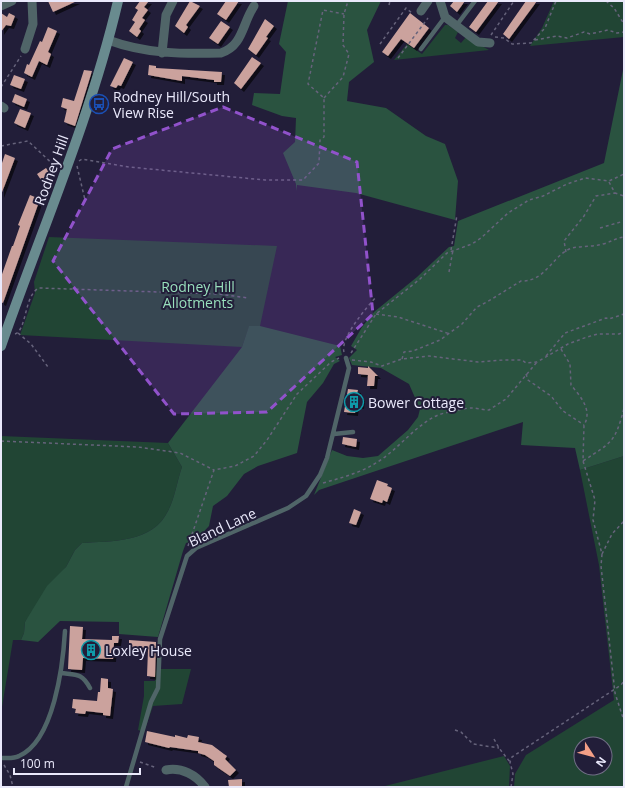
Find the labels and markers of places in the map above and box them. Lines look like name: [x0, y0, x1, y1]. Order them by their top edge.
place label: Rodney Hill/South View Rise: [113, 87, 230, 122]
bus stop icon: Rodney Hill/South View Rise: [88, 93, 110, 115]
building icon: Bower Cottage: [343, 391, 365, 413]
place label: Bower Cottage: [368, 393, 464, 412]
building icon: Loxley House: [80, 639, 102, 661]
place label: Loxley House: [105, 641, 192, 660]

